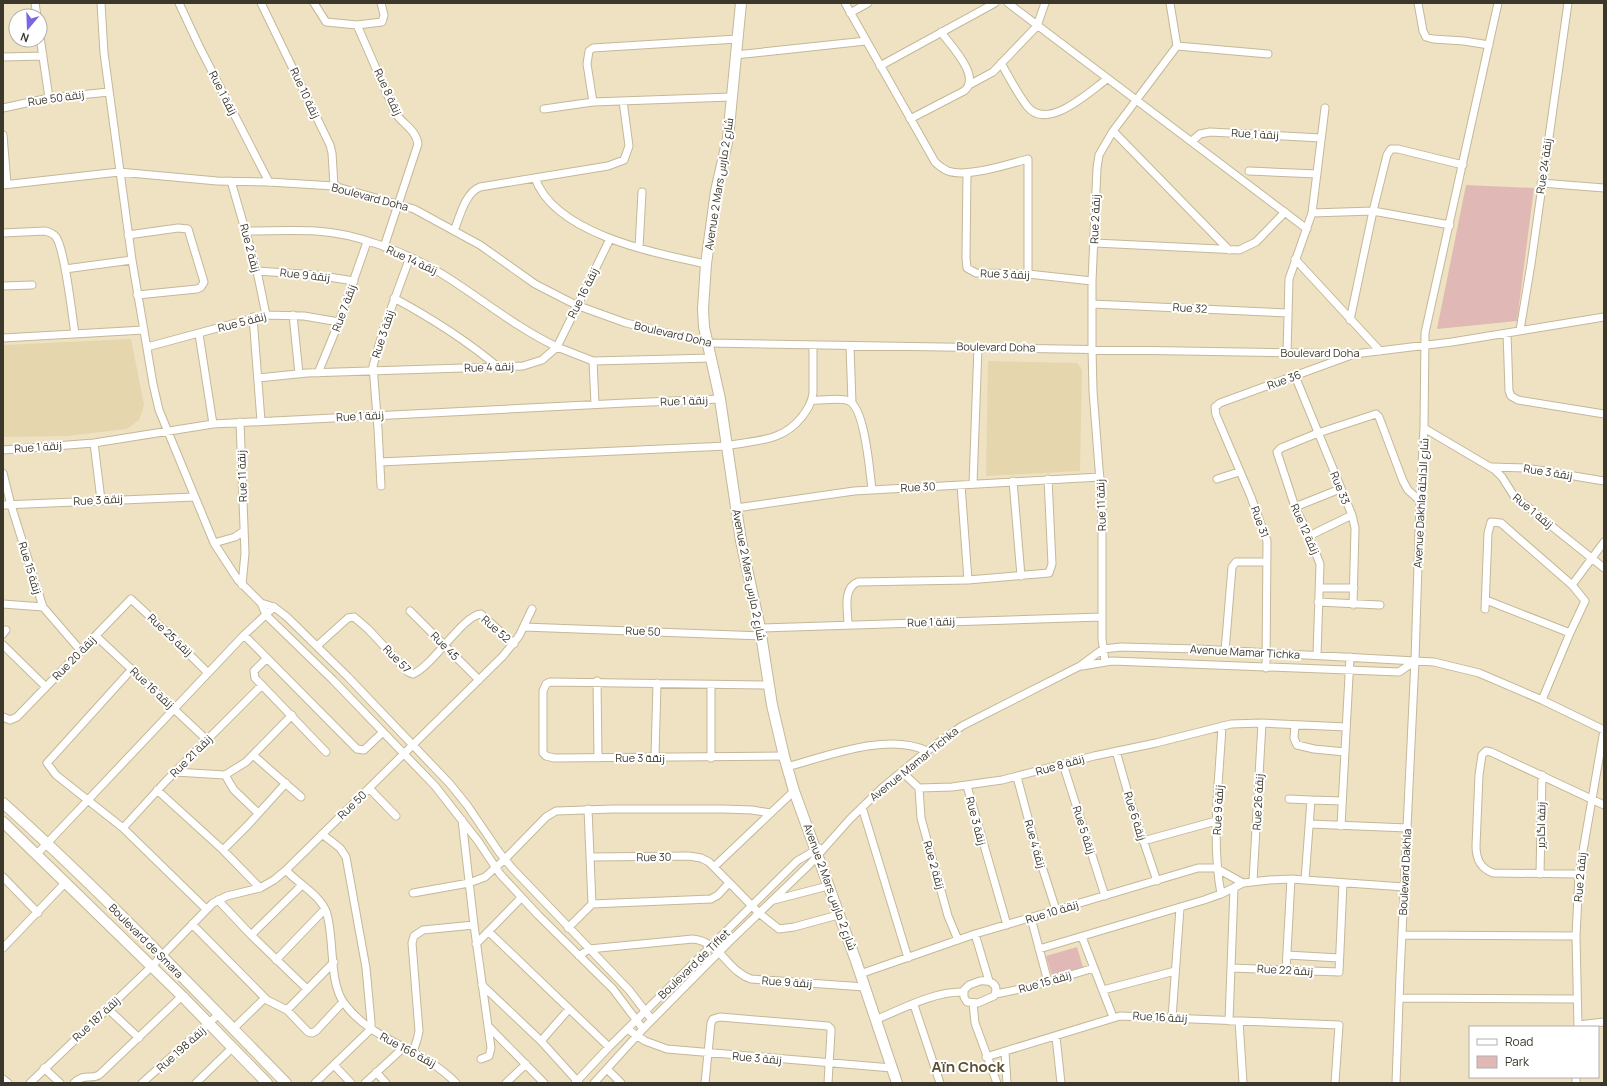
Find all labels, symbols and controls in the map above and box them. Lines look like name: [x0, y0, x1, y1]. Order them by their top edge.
north arrow: [8, 8, 48, 48]
text: N: [18, 30, 31, 46]
street label: Rue 10 زنقة: [287, 65, 324, 121]
street label: Rue 8 زنقة: [371, 66, 406, 118]
street label: Rue 1 زنقة: [206, 68, 241, 118]
street label: Rue 50 زنقة: [27, 86, 85, 109]
street label: Avenue 2 Mars شارع 2 مارس: [701, 117, 737, 251]
street label: Rue 1 زنقة: [1231, 125, 1279, 142]
street label: Rue 24 زنقة: [1532, 137, 1555, 195]
street label: Boulevard Doha: [330, 179, 410, 214]
street label: Rue 2 زنقة: [1086, 194, 1103, 244]
street label: Rue 2 زنقة: [237, 222, 264, 274]
street label: Rue 14 زنقة: [384, 242, 440, 277]
street label: Rue 9 زنقة: [279, 264, 331, 285]
street label: Rue 16 زنقة: [564, 265, 601, 321]
street label: Rue 3 زنقة: [980, 265, 1030, 282]
street label: Rue 7 زنقة: [328, 282, 359, 333]
street label: Rue 32: [1172, 299, 1208, 316]
street label: Rue 5 زنقة: [216, 308, 268, 335]
street label: Rue 3 زنقة: [368, 308, 397, 360]
street label: Boulevard Doha: [633, 317, 713, 350]
street label: Boulevard Doha: [956, 338, 1036, 355]
street label: Boulevard Doha: [1280, 345, 1360, 360]
street label: Rue 4 زنقة: [464, 358, 514, 375]
street label: Rue 36: [1265, 366, 1303, 393]
street label: Rue 1 زنقة: [660, 392, 708, 409]
street label: Rue 1 زنقة: [336, 407, 384, 424]
street label: Rue 1 زنقة: [14, 437, 62, 456]
street label: Avenue Dakhla شارع الداخلة: [1410, 437, 1432, 569]
street label: Rue 11 زنقة: [233, 450, 250, 502]
street label: Rue 3 زنقة: [1522, 460, 1574, 483]
street label: Rue 33: [1327, 469, 1354, 507]
street label: Rue 30: [900, 478, 936, 495]
street label: Rue 11 زنقة: [1092, 479, 1109, 531]
street label: Rue 1 زنقة: [1510, 490, 1557, 532]
street label: Rue 3 زنقة: [73, 491, 123, 508]
street label: Rue 12 زنقة: [1288, 501, 1323, 557]
street label: Rue 31: [1248, 504, 1273, 540]
street label: Avenue 2 Mars شارع 2 مارس: [728, 508, 770, 642]
street label: Rue 15 زنقة: [15, 540, 46, 596]
street label: Rue 25 زنقة: [145, 610, 196, 659]
street label: Rue 52: [478, 612, 514, 646]
street label: Rue 1 زنقة: [907, 613, 955, 630]
street label: Rue 50: [625, 622, 661, 639]
street label: Rue 45: [428, 628, 463, 663]
street label: Rue 20 زنقة: [49, 632, 99, 683]
street label: Rue 57: [380, 641, 415, 676]
street label: Avenue Mamar Tichka: [1190, 641, 1300, 662]
street label: Rue 16 زنقة: [127, 664, 178, 712]
street label: Avenue Mamar Tichka: [866, 723, 961, 804]
street label: Rue 21 زنقة: [166, 731, 215, 780]
street label: Rue 3 زنقة: [615, 750, 665, 765]
street label: Rue 8 زنقة: [1034, 750, 1086, 779]
street label: Rue 26 زنقة: [1249, 773, 1266, 831]
street label: Rue 9 زنقة: [1209, 784, 1226, 836]
street label: Rue 50: [334, 787, 370, 822]
street label: Rue 6 زنقة: [1121, 790, 1150, 842]
street label: Rue 3 زنقة: [963, 795, 990, 847]
street label: زنقة اگادير: [1533, 801, 1548, 849]
street label: Rue 5 زنقة: [1070, 804, 1099, 856]
street label: Rue 4 زنقة: [1021, 818, 1050, 870]
street label: Avenue 2 Mars شارع 2 مارس: [800, 821, 860, 953]
street label: Boulevard Dakhla: [1395, 828, 1414, 916]
street label: Rue 2 زنقة: [920, 839, 949, 891]
street label: Rue 30: [636, 849, 672, 864]
street label: Rue 2 زنقة: [1570, 851, 1589, 902]
street label: Rue 10 زنقة: [1024, 896, 1080, 927]
street label: Boulevard de Smara: [106, 900, 187, 981]
street label: Boulevard de Tiflet: [654, 925, 733, 1002]
street label: Rue 22 زنقة: [1257, 961, 1314, 978]
street label: Rue 15 زنقة: [1017, 967, 1073, 996]
street label: Rue 9 زنقة: [761, 972, 813, 991]
street label: Rue 187 زنقة: [69, 993, 123, 1044]
street label: Rue 16 زنقة: [1132, 1008, 1188, 1025]
street label: Rue 198 زنقة: [153, 1023, 208, 1075]
legend: [1469, 1026, 1599, 1078]
street label: Rue 166 زنقة: [378, 1029, 439, 1071]
text: Road: [1505, 1033, 1533, 1050]
street label: Rue 3 زنقة: [732, 1048, 783, 1067]
text: Park: [1505, 1053, 1530, 1070]
district label: Aïn Chock: [931, 1056, 1005, 1077]

